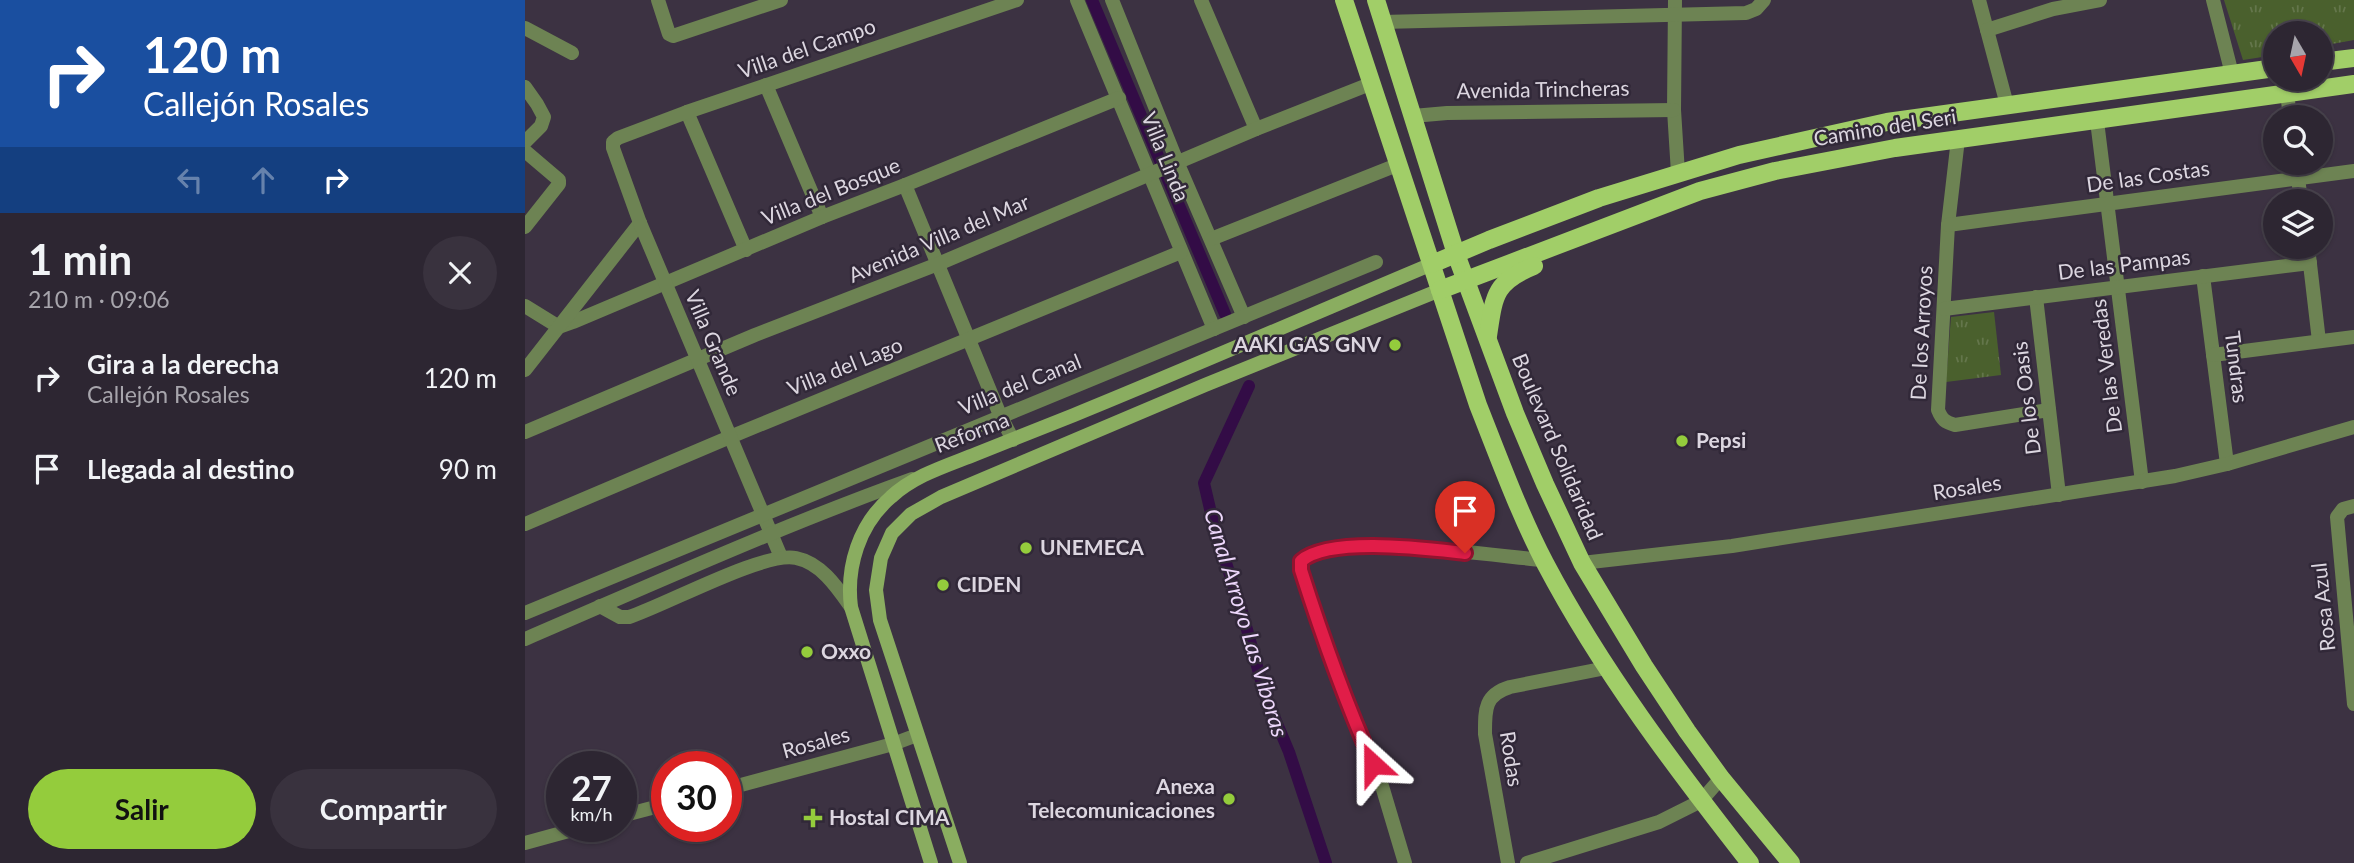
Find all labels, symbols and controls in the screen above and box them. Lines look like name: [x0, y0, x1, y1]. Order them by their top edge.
street label: Villa del Campo: [735, 12, 879, 83]
north arrow: [2263, 21, 2333, 91]
map controls: [2263, 21, 2333, 259]
text: 120 m: [143, 25, 281, 83]
icon: right: [28, 28, 119, 119]
street label: Avenida Trincheras: [1456, 74, 1630, 103]
text: Callejón Rosales: [143, 84, 369, 123]
street label: Camino del Seri: [1812, 103, 1958, 150]
button: search: [2263, 105, 2333, 175]
street label: Villa Linda: [1137, 108, 1196, 205]
street label: Villa del Bosque: [758, 151, 903, 230]
street label: De las Costas: [2085, 155, 2211, 197]
icon: left: [171, 161, 209, 199]
icon: ahead: [244, 161, 282, 199]
icon: right: [317, 161, 355, 199]
street label: Avenida Villa del Mar: [844, 188, 1033, 287]
button: layers: [2263, 189, 2333, 259]
text: 1 min: [28, 234, 132, 284]
button: close: [423, 236, 497, 310]
street label: De las Pampas: [2056, 243, 2192, 284]
street label: De los Arroyos: [1904, 265, 1937, 401]
text: 210 m · 09:06: [28, 285, 170, 313]
street label: Villa Grande: [681, 286, 748, 399]
street label: De las Veredas: [2085, 298, 2126, 435]
street label: Tundras: [2221, 329, 2254, 404]
street label: Villa del Lago: [783, 331, 906, 400]
place label: AAKI GAS GNV: [1233, 331, 1381, 356]
marker: AAKI GAS GNV: [1387, 337, 1403, 353]
street label: De los Oasis: [2006, 340, 2045, 456]
text: Gira a la derecha: [87, 348, 279, 380]
street label: Villa del Canal: [955, 348, 1084, 420]
street label: Boulevard Solidaridad: [1508, 349, 1609, 544]
icon: right: [28, 359, 66, 397]
text: 120 m: [424, 362, 497, 394]
text: Callejón Rosales: [87, 380, 250, 408]
street label: Reforma: [931, 406, 1012, 457]
place label: Pepsi: [1696, 427, 1746, 452]
marker: Pepsi: [1674, 433, 1690, 449]
icon: arrive: [28, 450, 66, 488]
text: Llegada al destino: [87, 453, 294, 485]
text: 90 m: [439, 453, 497, 485]
street label: Rosales: [1931, 469, 2003, 504]
pin: [1435, 481, 1495, 553]
icon: arrive: [1446, 492, 1484, 530]
water label: Canal Arroyo Las Viboras: [1199, 505, 1295, 740]
place label: UNEMECA: [1040, 534, 1144, 559]
marker: UNEMECA: [1018, 540, 1034, 556]
street label: Rosa Azul: [2305, 562, 2340, 653]
place label: CIDEN: [957, 571, 1021, 596]
marker: CIDEN: [935, 577, 951, 593]
place label: Oxxo: [821, 638, 871, 663]
marker: Oxxo: [799, 644, 815, 660]
street label: Rosales: [779, 721, 852, 763]
position arrow: [1336, 727, 1410, 801]
street label: Rodas: [1496, 729, 1529, 788]
speed limit sign: 30: [651, 751, 742, 842]
text: 27: [571, 766, 612, 808]
button: Salir: [28, 769, 256, 849]
button: Compartir: [270, 769, 497, 849]
place label: Anexa Telecomunicaciones: [1028, 773, 1215, 822]
marker: Anexa Telecomunicaciones: [1221, 791, 1237, 807]
text: km/h: [570, 803, 613, 825]
place label: Hostal CIMA: [829, 804, 950, 829]
marker: Hostal CIMA: [803, 808, 823, 828]

